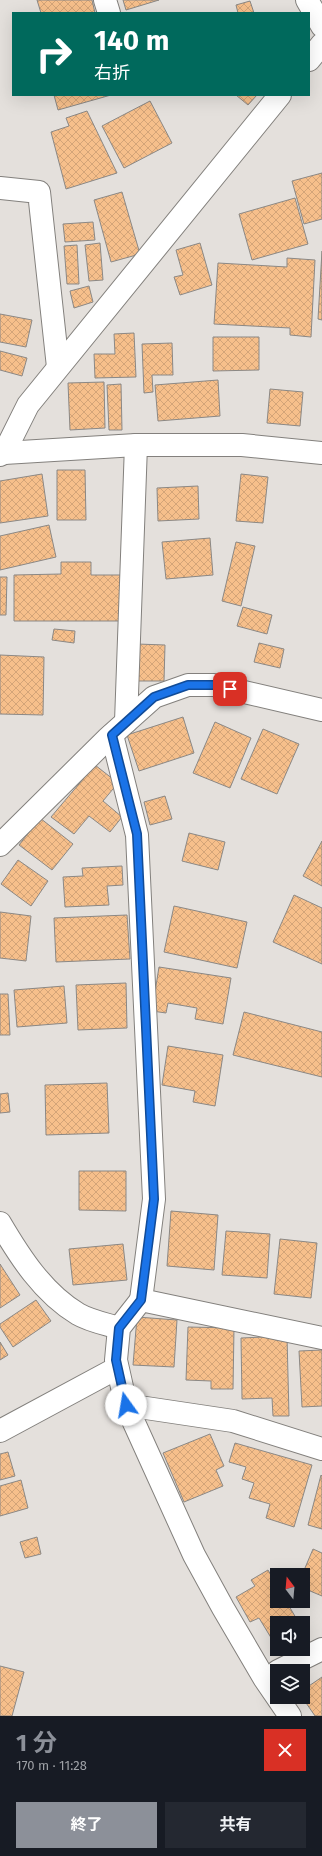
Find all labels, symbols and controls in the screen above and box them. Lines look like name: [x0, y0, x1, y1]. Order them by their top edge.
text: 140 m: [94, 24, 170, 57]
icon: right: [28, 28, 80, 80]
text: 右折: [94, 62, 130, 84]
pin: [213, 672, 247, 706]
icon: arrive: [219, 678, 241, 700]
position arrow: [105, 1384, 147, 1426]
north arrow: [270, 1568, 310, 1608]
map controls: [270, 1568, 310, 1704]
button: sound: [270, 1616, 310, 1656]
button: layers: [270, 1664, 310, 1704]
text: 1 分: [16, 1729, 57, 1757]
button: close: [264, 1729, 306, 1771]
text: 170 m · 11:28: [16, 1758, 87, 1773]
button: 終了: [16, 1802, 157, 1848]
button: 共有: [165, 1802, 306, 1848]

